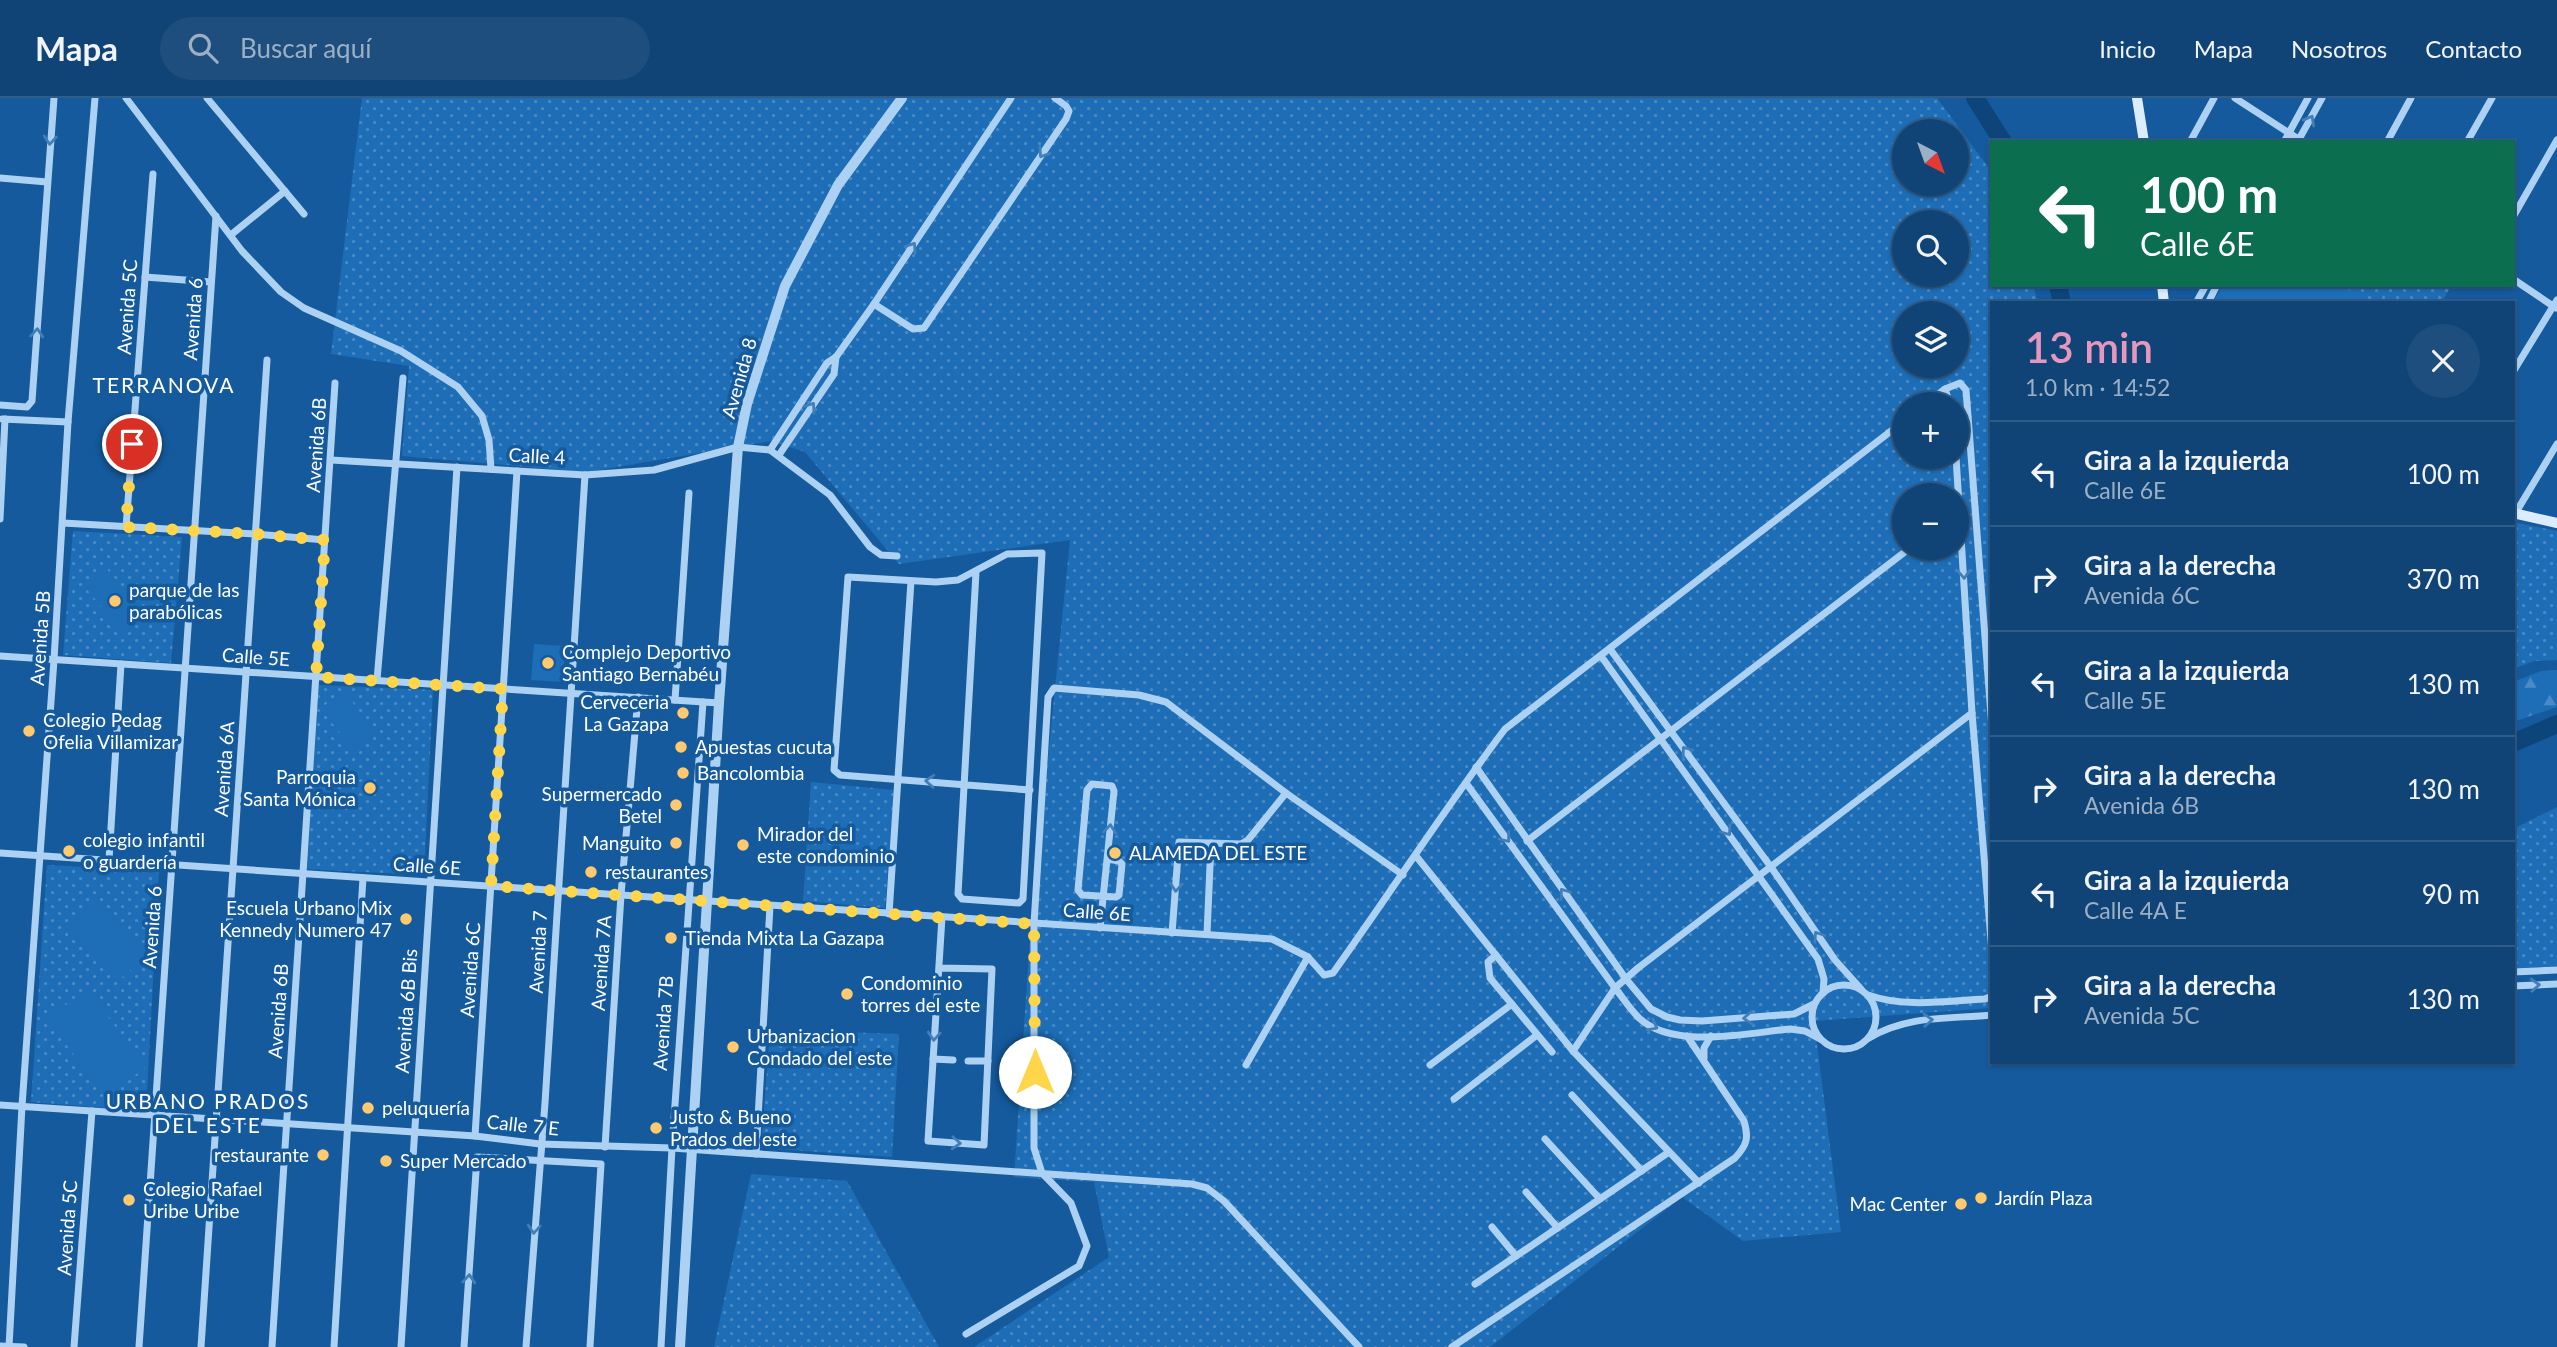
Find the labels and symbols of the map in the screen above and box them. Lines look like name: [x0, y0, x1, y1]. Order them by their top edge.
one-way arrow: [2302, 115, 2315, 127]
north arrow: [1892, 119, 1969, 196]
one-way arrow: [43, 135, 58, 146]
one-way arrow: [1039, 145, 1051, 158]
one-way arrow: [904, 242, 916, 255]
street label: Avenida 5C: [112, 258, 141, 355]
street label: Avenida 6: [178, 277, 207, 361]
one-way arrow: [29, 328, 44, 339]
street label: Avenida 8: [716, 335, 761, 421]
district label: TERRANOVA: [93, 372, 235, 397]
street label: Avenida 6B: [301, 397, 330, 493]
one-way arrow: [803, 402, 815, 415]
pin: [102, 414, 162, 474]
street label: Calle 4: [508, 443, 566, 468]
one-way arrow: [1957, 568, 1972, 579]
place label: parque de las parabólicas: [129, 578, 239, 623]
street label: Avenida 5B: [25, 590, 54, 686]
marker: parque de las parabólicas: [107, 593, 123, 609]
place label: Complejo Deportivo Santiago Bernabéu: [562, 640, 731, 685]
street label: Calle 5E: [221, 643, 291, 670]
marker: Complejo Deportivo Santiago Bernabéu: [540, 655, 556, 671]
place label: Cerveceria La Gazapa: [580, 690, 669, 735]
marker: Cerveceria La Gazapa: [675, 705, 691, 721]
place label: Colegio Pedag Ofelia Villamizar: [43, 708, 178, 753]
street label: Avenida 6A: [209, 720, 238, 817]
marker: Colegio Pedag Ofelia Villamizar: [21, 723, 37, 739]
place label: Apuestas cucuta: [695, 735, 832, 758]
marker: Apuestas cucuta: [673, 739, 689, 755]
one-way arrow: [1682, 746, 1694, 759]
place label: Bancolombia: [697, 761, 804, 784]
place label: Parroquia Santa Mónica: [243, 765, 356, 810]
marker: Bancolombia: [675, 765, 691, 781]
one-way arrow: [925, 774, 936, 789]
marker: Parroquia Santa Mónica: [362, 780, 378, 796]
place label: Supermercado Betel: [542, 782, 662, 827]
marker: Supermercado Betel: [668, 797, 684, 813]
place label: Mirador del este condominio: [757, 822, 895, 867]
one-way arrow: [1103, 823, 1118, 835]
one-way arrow: [1719, 823, 1731, 836]
place label: colegio infantil o guardería: [83, 828, 205, 873]
one-way arrow: [1498, 830, 1511, 843]
place label: Manguito: [582, 831, 662, 854]
marker: Manguito: [668, 835, 684, 851]
marker: Mirador del este condominio: [735, 837, 751, 853]
place label: ALAMEDA DEL ESTE: [1129, 841, 1307, 864]
marker: colegio infantil o guardería: [61, 843, 77, 859]
marker: ALAMEDA DEL ESTE: [1107, 845, 1123, 861]
street label: Calle 6E: [392, 852, 462, 879]
place label: restaurantes: [605, 860, 708, 883]
marker: restaurantes: [583, 864, 599, 880]
one-way arrow: [1169, 882, 1184, 893]
street label: Avenida 6: [137, 885, 166, 969]
one-way arrow: [1560, 888, 1572, 901]
place label: Escuela Urbano Mix Kennedy Numero 47: [219, 896, 393, 941]
street label: Calle 6E: [1062, 898, 1132, 925]
street label: Avenida 7: [524, 910, 551, 994]
marker: Escuela Urbano Mix Kennedy Numero 47: [398, 911, 414, 927]
street label: Avenida 7A: [586, 914, 615, 1011]
street label: Avenida 6C: [455, 921, 484, 1018]
place label: Tienda Mixta La Gazapa: [685, 926, 884, 949]
marker: Tienda Mixta La Gazapa: [663, 930, 679, 946]
one-way arrow: [1814, 931, 1826, 944]
street label: Avenida 6B Bis: [390, 948, 421, 1074]
street label: Avenida 6B: [263, 963, 292, 1059]
place label: Condominio torres del este: [861, 971, 980, 1016]
street label: Avenida 7B: [648, 975, 677, 1071]
one-way arrow: [2530, 978, 2541, 993]
marker: Condominio torres del este: [839, 986, 855, 1002]
one-way arrow: [1743, 1010, 1754, 1025]
one-way arrow: [1923, 1012, 1934, 1027]
one-way arrow: [1646, 1018, 1658, 1031]
place label: Urbanizacion Condado del este: [747, 1024, 892, 1069]
one-way arrow: [927, 1031, 942, 1042]
position arrow: [998, 1035, 1072, 1109]
marker: Urbanizacion Condado del este: [725, 1039, 741, 1055]
district label: URBANO PRADOS DEL ESTE: [106, 1088, 310, 1137]
place label: peluquería: [382, 1096, 470, 1119]
marker: peluquería: [360, 1100, 376, 1116]
place label: Justo & Bueno Prados del este: [670, 1105, 797, 1150]
street label: Calle 7 E: [486, 1109, 561, 1140]
marker: Justo & Bueno Prados del este: [648, 1120, 664, 1136]
one-way arrow: [951, 1135, 962, 1150]
place label: restaurante: [214, 1143, 309, 1166]
marker: restaurante: [315, 1147, 331, 1163]
place label: Super Mercado: [400, 1149, 527, 1172]
marker: Super Mercado: [378, 1153, 394, 1169]
place label: Colegio Rafael Uribe Uribe: [143, 1177, 263, 1222]
street label: Avenida 5C: [52, 1179, 81, 1276]
place label: Jardín Plaza: [1995, 1186, 2093, 1209]
marker: Jardín Plaza: [1973, 1190, 1989, 1206]
marker: Colegio Rafael Uribe Uribe: [121, 1192, 137, 1208]
place label: Mac Center: [1850, 1192, 1947, 1215]
marker: Mac Center: [1953, 1196, 1969, 1212]
one-way arrow: [527, 1224, 542, 1235]
one-way arrow: [461, 1273, 476, 1284]

